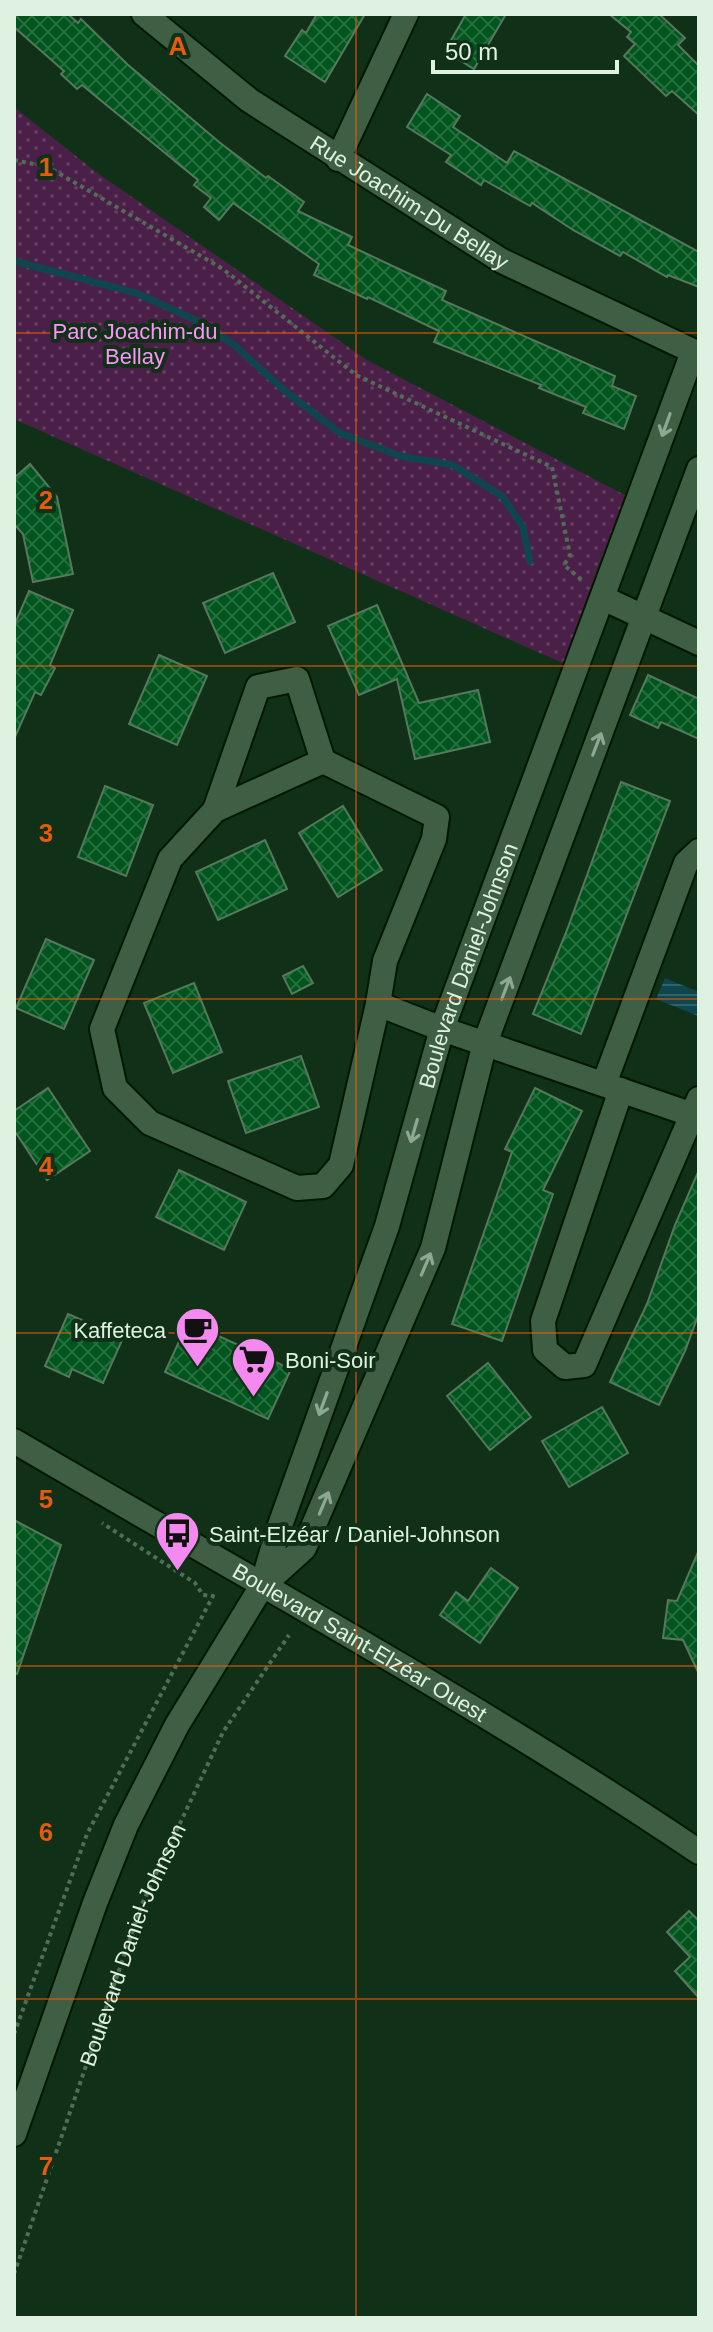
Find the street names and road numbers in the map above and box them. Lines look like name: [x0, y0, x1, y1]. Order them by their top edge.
street label: Rue Joachim-Du Bellay: [306, 130, 513, 275]
street label: Boulevard Daniel-Johnson: [414, 840, 523, 1091]
street label: Boulevard Saint-Elzéar Ouest: [228, 1558, 491, 1727]
street label: Boulevard Daniel-Johnson: [75, 1820, 191, 2070]

